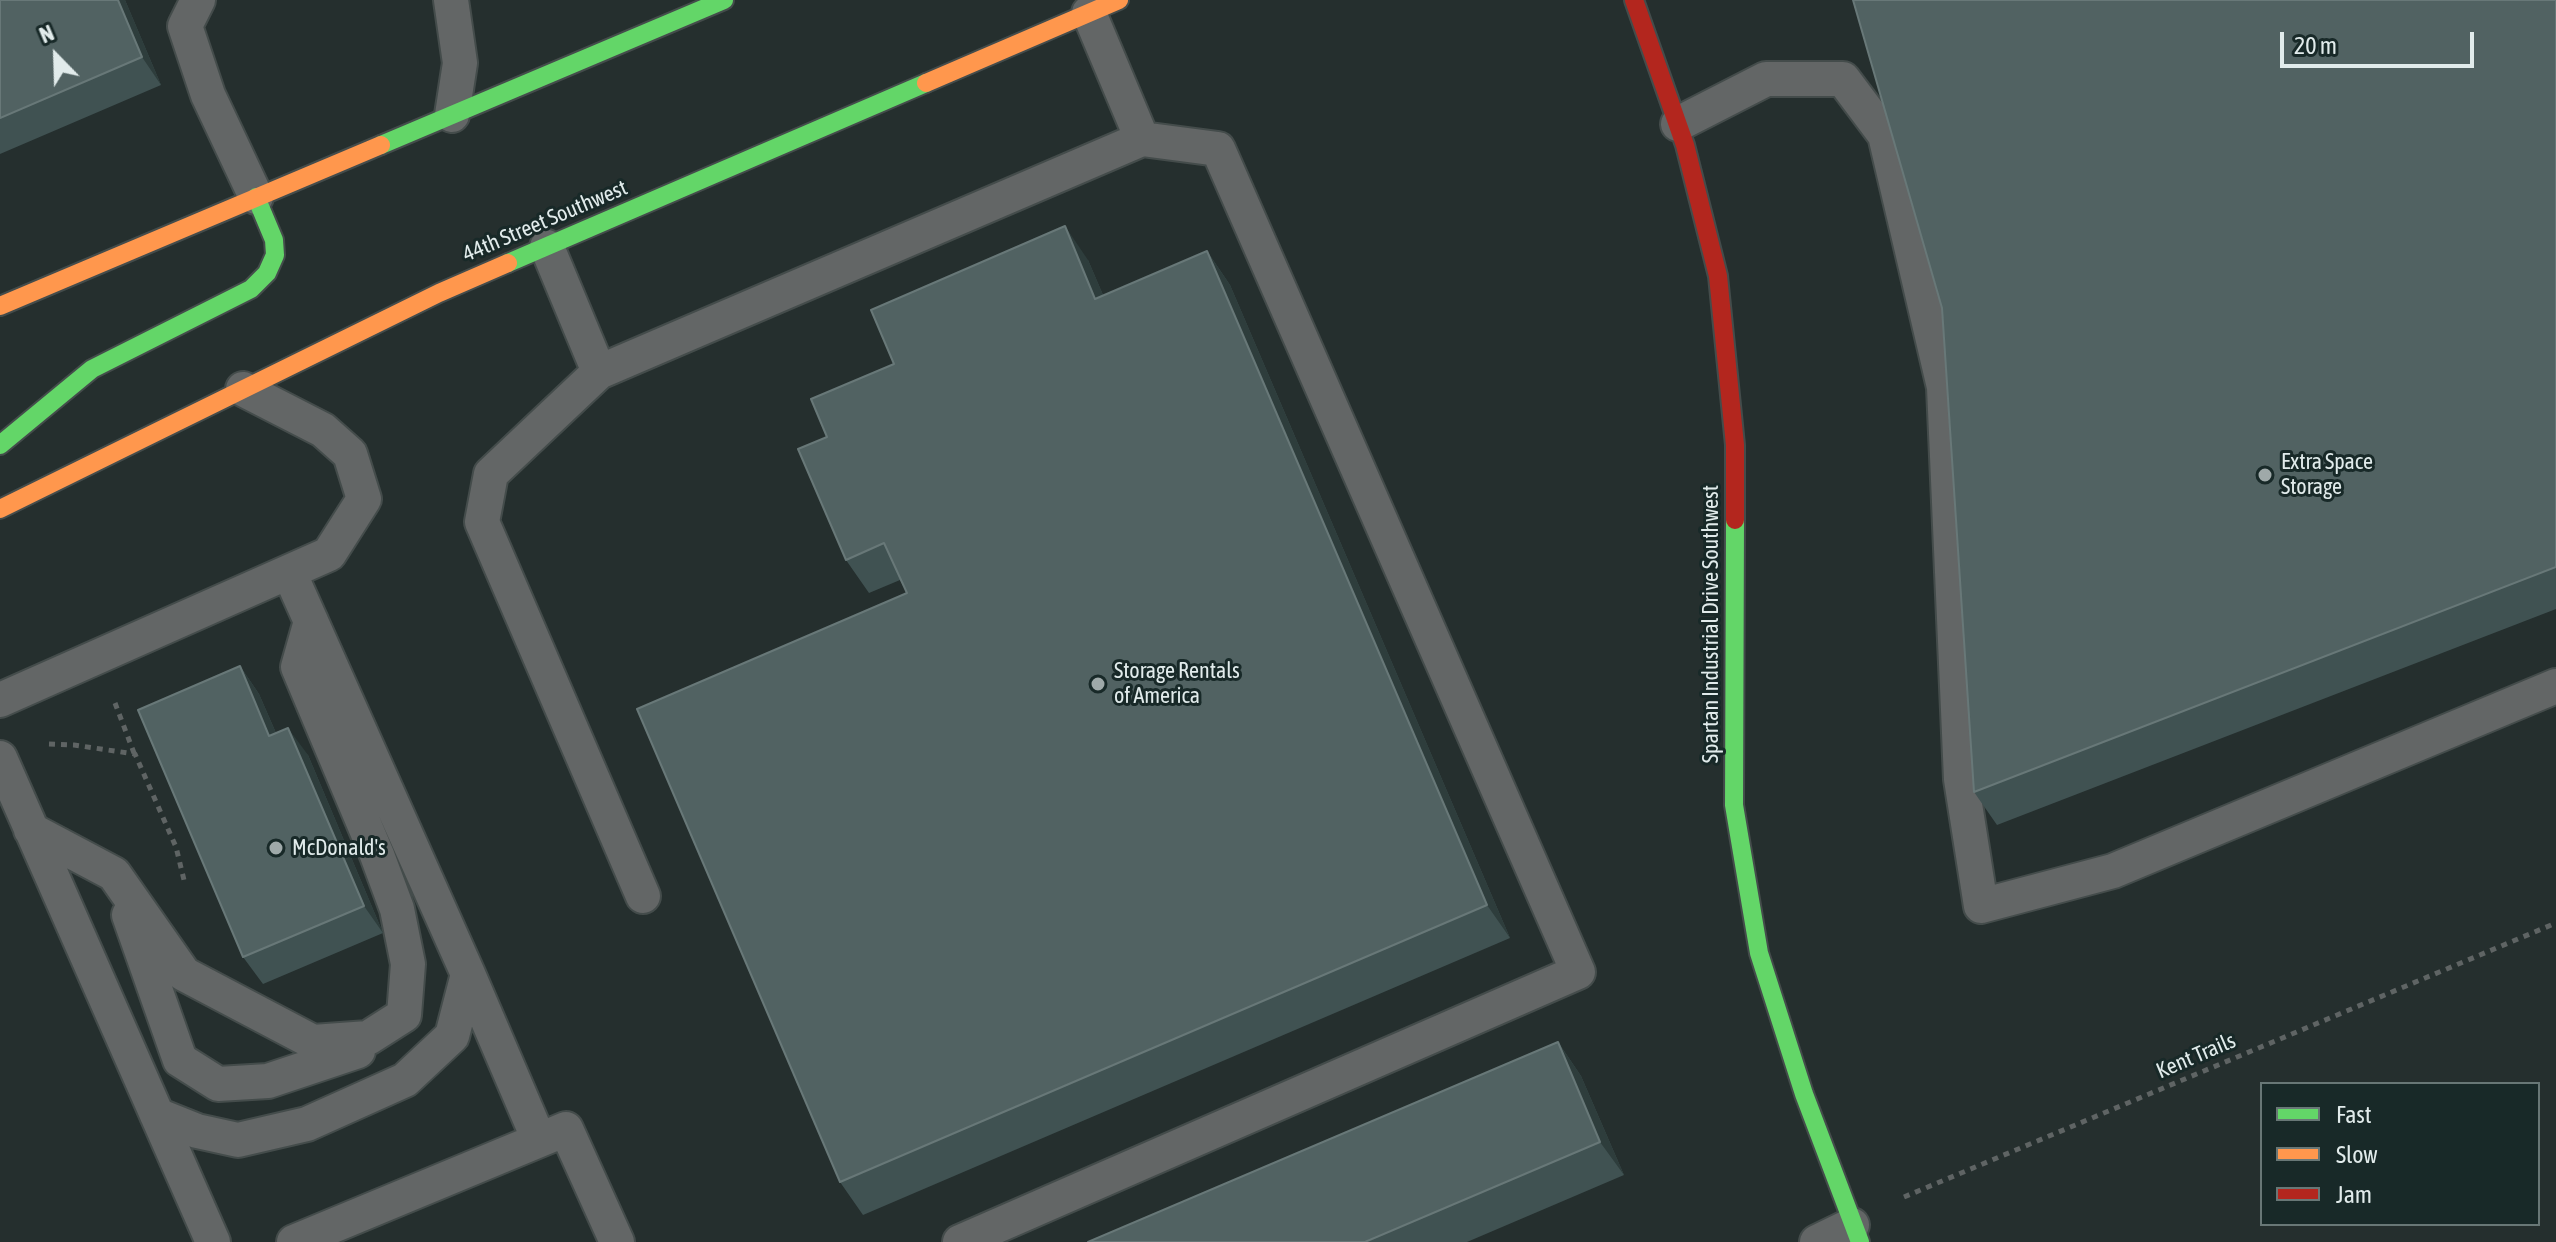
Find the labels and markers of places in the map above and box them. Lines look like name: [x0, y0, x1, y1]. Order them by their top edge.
place label: Extra Space Storage: [2281, 449, 2373, 500]
marker: Extra Space Storage: [2256, 466, 2274, 484]
place label: Storage Rentals of America: [1114, 658, 1240, 710]
marker: Storage Rentals of America: [1089, 675, 1107, 693]
place label: McDonald's: [292, 835, 386, 861]
marker: McDonald's: [267, 839, 285, 857]

